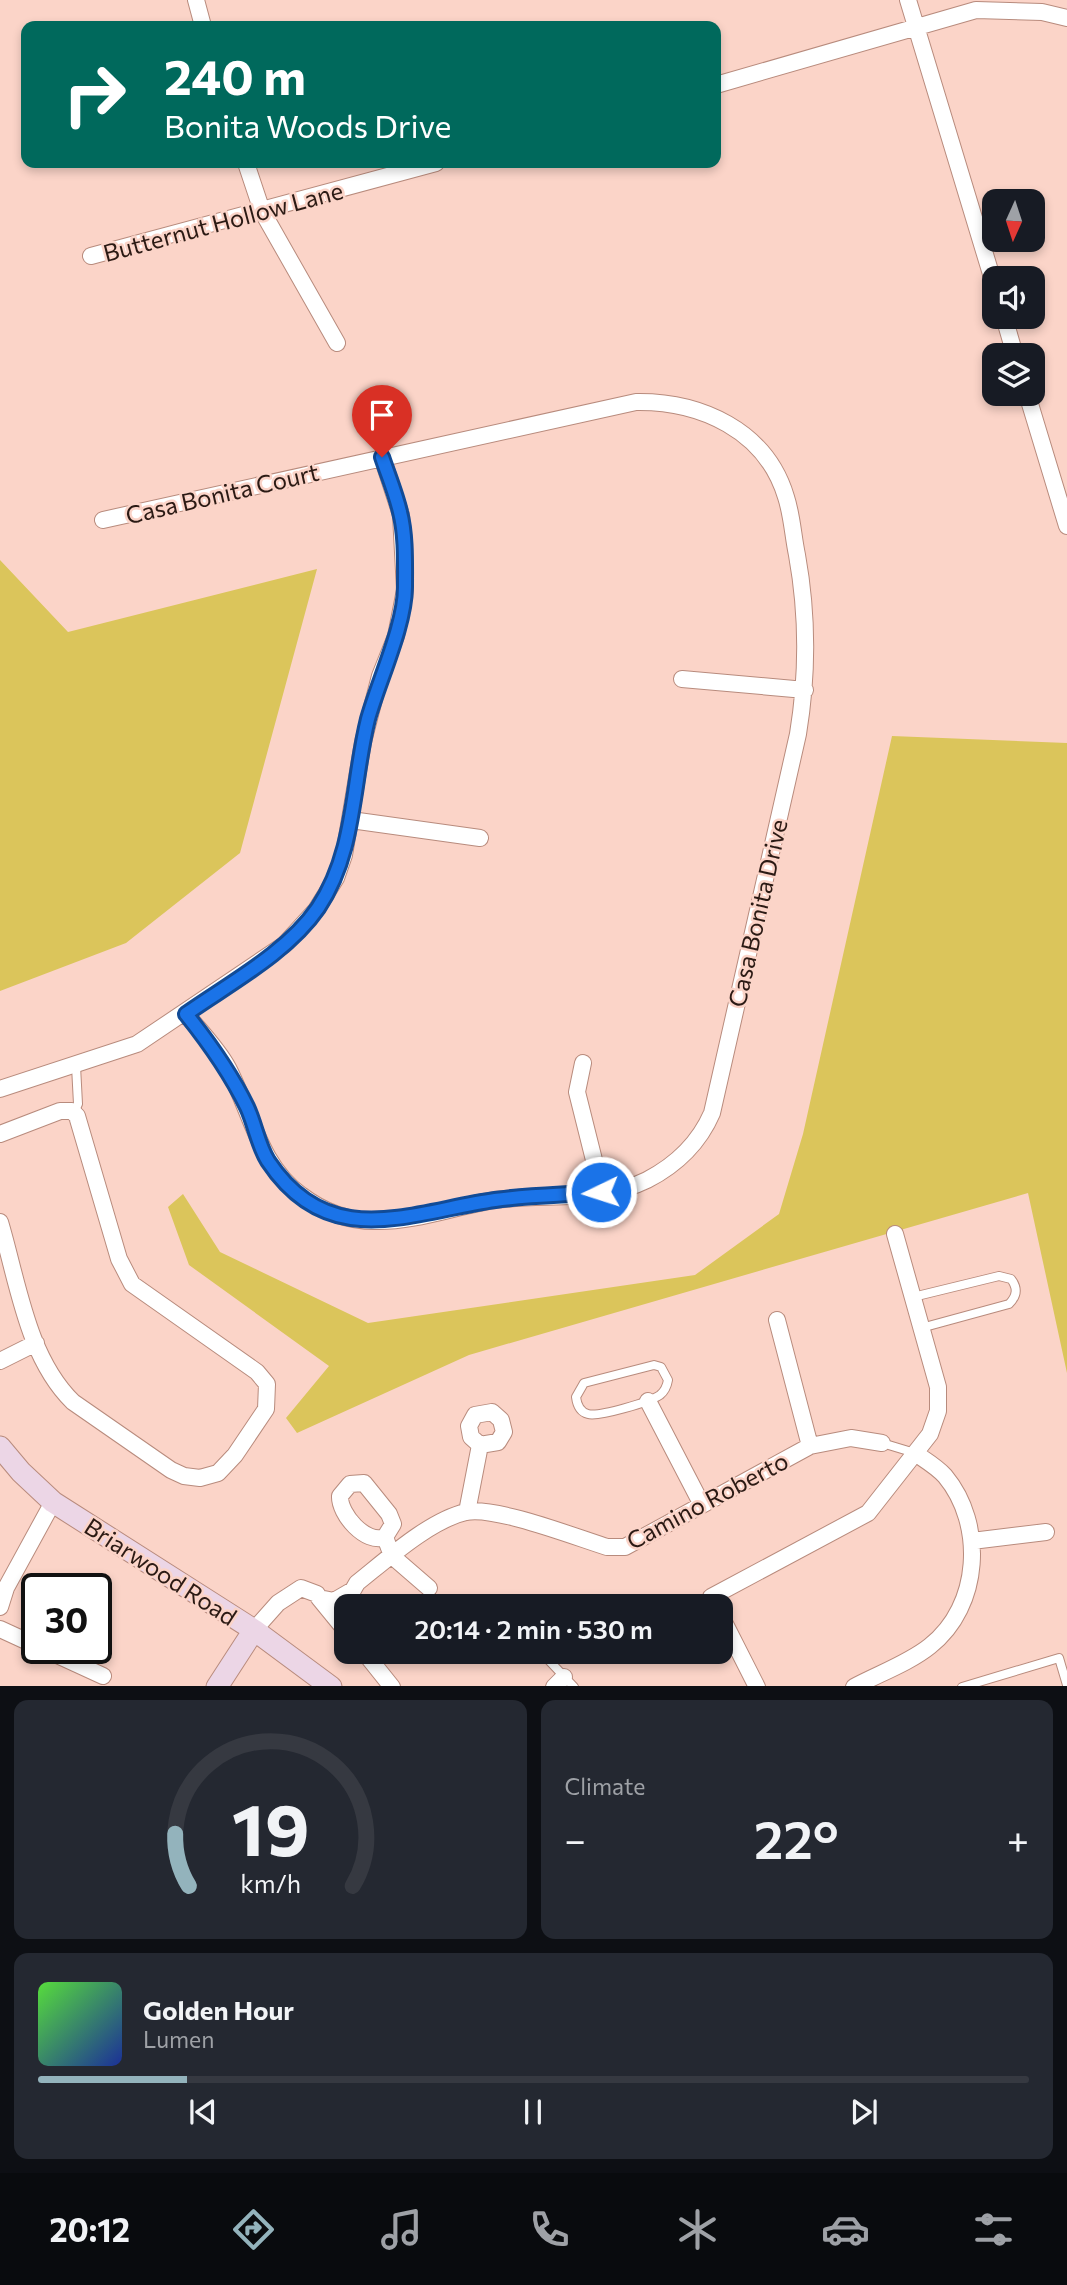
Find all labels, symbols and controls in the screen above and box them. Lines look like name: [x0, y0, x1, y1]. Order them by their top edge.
text: 240 m: [164, 45, 306, 105]
icon: right: [49, 49, 140, 140]
text: Bonita Woods Drive: [164, 105, 451, 145]
street label: Butternut Hollow Lane: [100, 175, 346, 267]
north arrow: [982, 189, 1045, 252]
map controls: [982, 189, 1045, 406]
button: sound: [982, 266, 1045, 329]
button: layers: [982, 343, 1045, 406]
pin: [352, 385, 412, 457]
icon: arrive: [363, 396, 401, 434]
street label: Casa Bonita Court: [123, 457, 322, 529]
street label: Casa Bonita Drive: [721, 816, 793, 1010]
position arrow: [564, 1155, 638, 1229]
street label: Camino Roberto: [621, 1445, 793, 1555]
street label: Briarwood Road: [80, 1511, 242, 1631]
speed limit sign: 30: [21, 1573, 112, 1664]
text: 20:14 · 2 min · 530 m: [414, 1613, 653, 1644]
text: Climate: [565, 1772, 646, 1800]
text: 19: [231, 1782, 309, 1871]
text: 22°: [754, 1806, 839, 1870]
text: −: [565, 1815, 586, 1862]
text: +: [1007, 1815, 1029, 1862]
text: km/h: [240, 1867, 301, 1897]
text: Golden Hour: [143, 1994, 294, 2025]
text: Lumen: [143, 2025, 214, 2053]
icon: previous: [184, 2093, 222, 2131]
icon: pause: [514, 2093, 552, 2131]
icon: next: [845, 2093, 883, 2131]
icon: directions: [229, 2205, 278, 2254]
icon: music: [377, 2205, 426, 2254]
icon: phone: [525, 2205, 574, 2254]
icon: climate: [673, 2205, 722, 2254]
icon: car: [821, 2205, 870, 2254]
icon: filters: [969, 2205, 1018, 2254]
text: 20:12: [49, 2209, 130, 2249]

